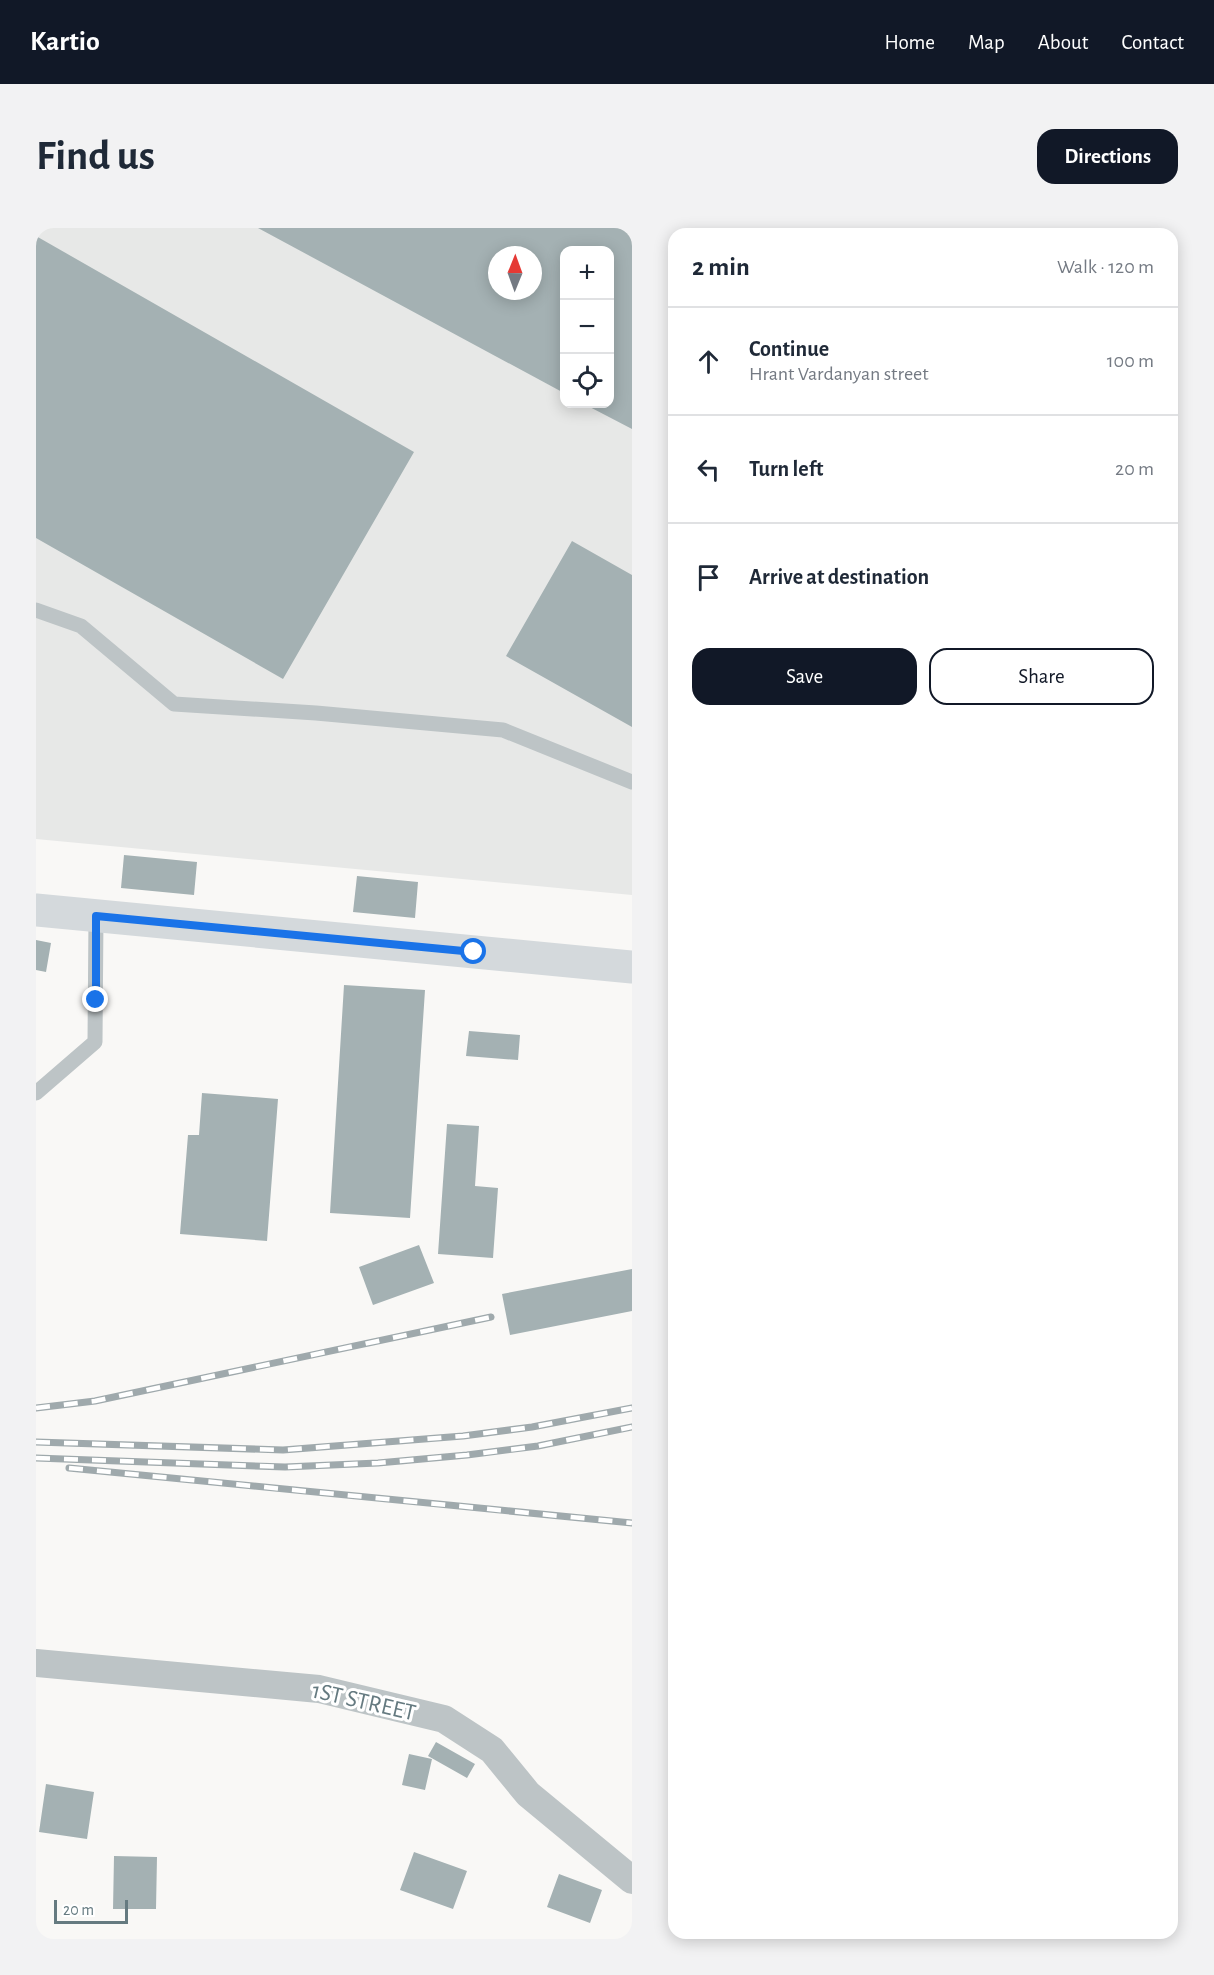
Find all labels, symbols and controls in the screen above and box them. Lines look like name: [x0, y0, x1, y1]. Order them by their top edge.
text: Kartio: [30, 28, 100, 56]
text: Home: [884, 32, 935, 53]
text: Map: [968, 32, 1005, 53]
text: About: [1038, 32, 1088, 53]
text: Contact: [1121, 32, 1184, 53]
button: Directions: [1037, 129, 1178, 184]
text: Find us: [36, 135, 155, 177]
north arrow: [488, 246, 542, 300]
map controls: [560, 246, 614, 408]
button: +: [560, 246, 614, 300]
text: 2 min: [692, 254, 750, 280]
text: Walk · 120 m: [1057, 257, 1154, 277]
button: −: [560, 300, 614, 354]
text: Continue: [749, 338, 829, 360]
icon: ahead: [692, 345, 725, 378]
text: 100 m: [1107, 351, 1154, 371]
button: locate: [560, 354, 614, 408]
text: Hrant Vardanyan street: [749, 364, 929, 384]
icon: left: [692, 453, 725, 486]
text: Turn left: [749, 458, 823, 480]
text: 20 m: [1115, 459, 1154, 479]
icon: arrive: [692, 561, 725, 594]
text: Arrive at destination: [749, 566, 929, 588]
button: Save: [692, 648, 917, 705]
button: Share: [929, 648, 1154, 705]
route start: [460, 938, 486, 964]
route end: [82, 986, 108, 1012]
street label: 1ST STREET: [310, 1678, 418, 1726]
scale bar: [54, 1897, 128, 1924]
text: 20 m: [63, 1902, 94, 1918]

